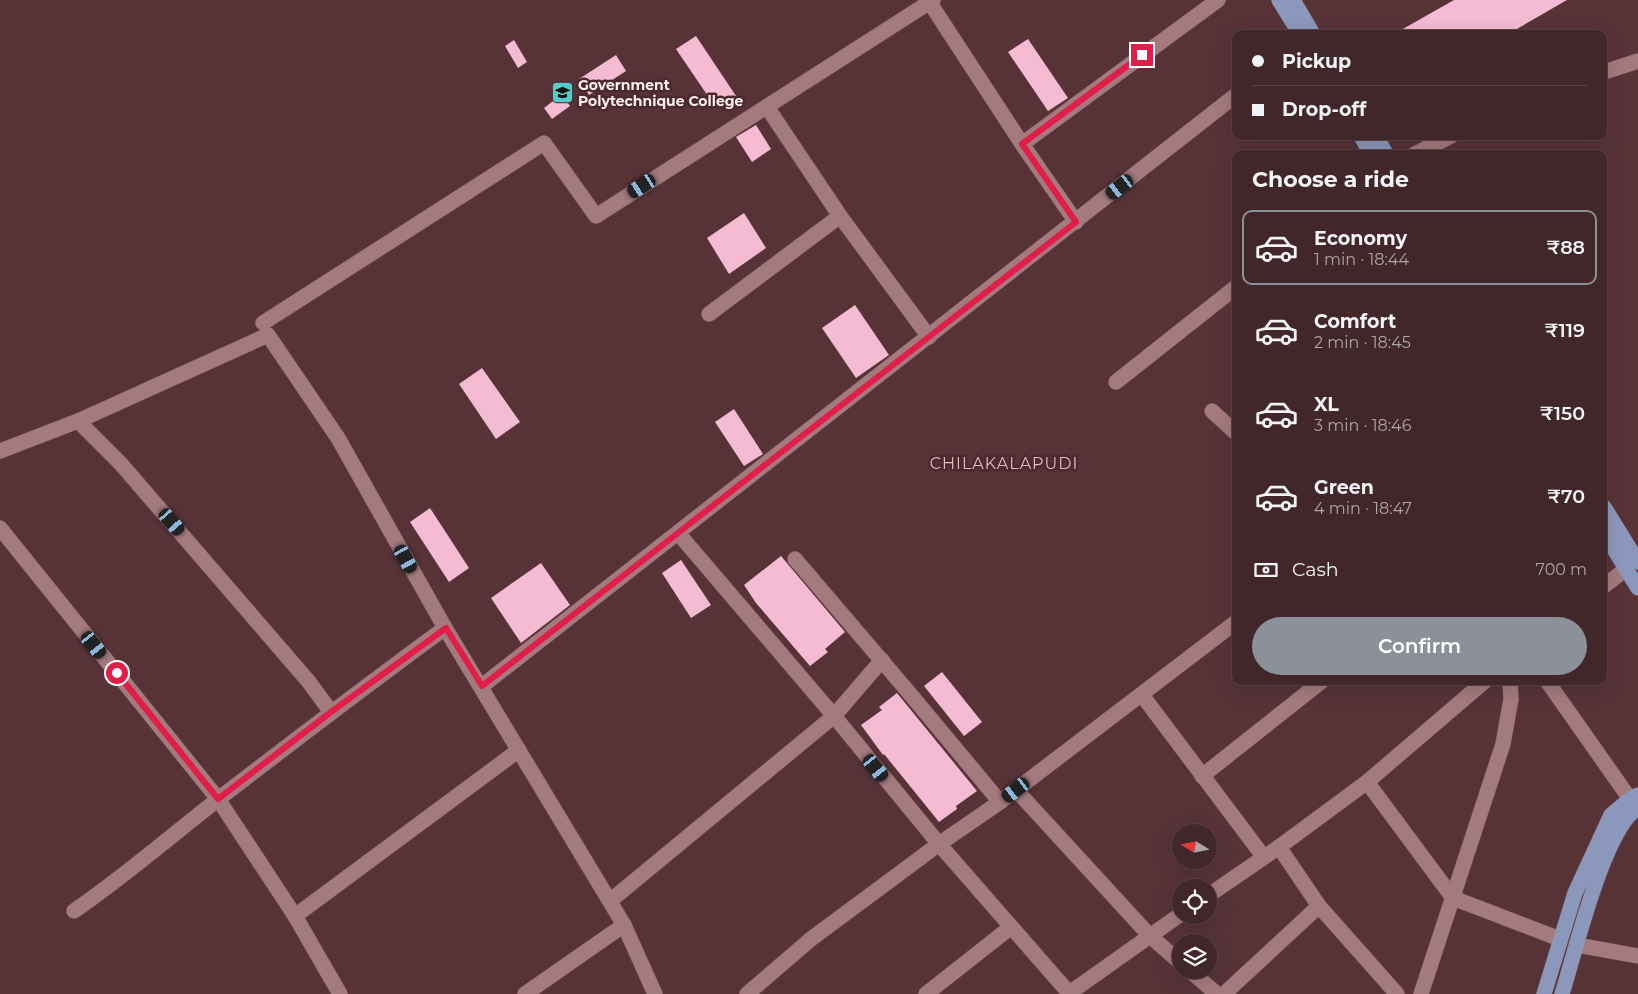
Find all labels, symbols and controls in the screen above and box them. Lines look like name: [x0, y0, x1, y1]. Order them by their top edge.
route end: [1131, 44, 1153, 66]
text: Pickup: [1282, 50, 1351, 73]
place label: Government Polytechnique College: [578, 76, 744, 110]
school or university icon: Government Polytechnique College: [550, 81, 574, 105]
text: Drop-off: [1282, 98, 1366, 121]
text: Choose a ride: [1252, 166, 1409, 193]
car: [625, 172, 658, 200]
car: [1103, 172, 1136, 202]
icon: car: [1254, 225, 1299, 270]
text: Economy: [1314, 227, 1407, 250]
text: ₹88: [1547, 236, 1585, 259]
text: 1 min · 18:44: [1314, 250, 1409, 269]
icon: car: [1254, 308, 1299, 353]
text: Comfort: [1314, 310, 1396, 333]
text: ₹119: [1545, 319, 1585, 342]
text: 2 min · 18:45: [1314, 333, 1411, 352]
icon: car: [1254, 391, 1299, 436]
text: XL: [1314, 393, 1339, 416]
text: ₹150: [1540, 402, 1585, 425]
text: 3 min · 18:46: [1314, 416, 1411, 435]
district label: CHILAKALAPUDI: [930, 454, 1078, 473]
icon: car: [1254, 474, 1299, 519]
text: Green: [1314, 476, 1374, 499]
text: ₹70: [1547, 485, 1585, 508]
text: 4 min · 18:47: [1314, 499, 1412, 518]
car: [156, 506, 187, 538]
car: [392, 542, 419, 576]
icon: cash: [1252, 556, 1280, 584]
text: Cash: [1292, 558, 1339, 581]
text: 700 m: [1536, 560, 1587, 579]
button: Confirm: [1252, 617, 1587, 675]
car: [78, 629, 109, 661]
route start: [106, 662, 128, 684]
car: [860, 752, 891, 784]
car: [999, 775, 1032, 805]
north arrow: [1172, 824, 1218, 869]
map controls: [1172, 824, 1217, 979]
button: locate: [1172, 879, 1217, 924]
button: layers: [1172, 934, 1217, 979]

